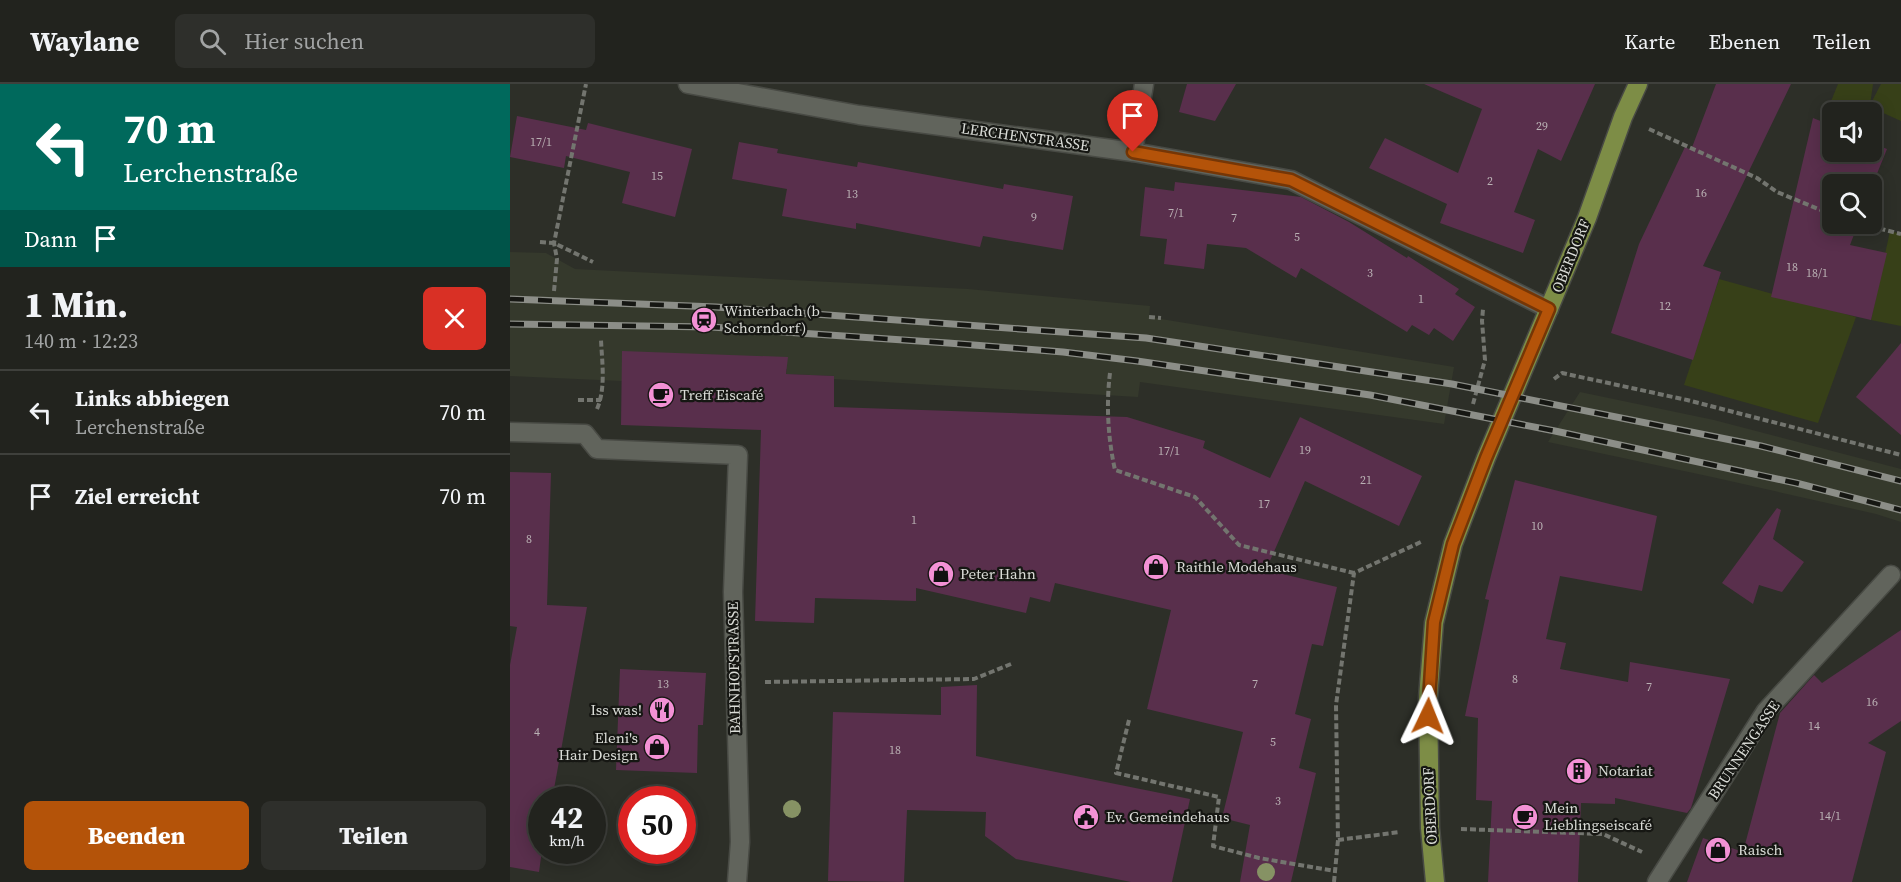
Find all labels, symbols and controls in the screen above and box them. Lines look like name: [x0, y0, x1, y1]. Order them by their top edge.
search box: [175, 14, 595, 68]
text: Waylane: [30, 22, 139, 60]
icon: search: [196, 25, 229, 58]
text: Hier suchen: [244, 26, 364, 56]
text: Karte: [1624, 27, 1675, 56]
text: Ebenen: [1708, 27, 1780, 56]
text: Teilen: [1813, 27, 1871, 56]
pin: [1107, 90, 1158, 152]
text: 70 m: [123, 99, 216, 157]
icon: arrive: [1116, 99, 1149, 132]
map controls: [1822, 102, 1882, 234]
button: sound: [1822, 102, 1882, 162]
icon: left: [24, 108, 102, 186]
street label: LERCHENSTRASSE: [960, 117, 1090, 156]
house number: 29: [1536, 118, 1548, 134]
house number: 17/1: [530, 134, 552, 150]
text: Lerchenstraße: [123, 154, 298, 191]
house number: 15: [651, 168, 663, 184]
house number: 2: [1487, 173, 1493, 189]
button: search: [1822, 174, 1882, 234]
house number: 16: [1695, 185, 1707, 201]
house number: 13: [846, 186, 858, 202]
house number: 7/1: [1168, 205, 1184, 221]
house number: 9: [1031, 209, 1037, 225]
house number: 7: [1231, 210, 1237, 226]
street label: OBERDORF: [1546, 216, 1595, 296]
icon: arrive: [89, 222, 122, 255]
text: Dann: [24, 224, 77, 254]
house number: 5: [1294, 229, 1300, 245]
house number: 18: [1786, 259, 1798, 275]
house number: 3: [1367, 265, 1373, 281]
house number: 18/1: [1806, 265, 1828, 281]
text: 1 Min.: [24, 280, 128, 329]
button: close: [423, 287, 486, 350]
house number: 1: [1418, 291, 1424, 307]
house number: 12: [1659, 298, 1671, 314]
place label: Winterbach (b Schorndorf): [724, 300, 820, 338]
station icon: Winterbach (b Schorndorf): [689, 305, 719, 335]
text: 140 m · 12:23: [24, 327, 138, 355]
cafe icon: Treff Eiscafé: [646, 380, 676, 410]
text: Links abbiegen: [75, 383, 230, 413]
place label: Treff Eiscafé: [680, 384, 764, 405]
icon: left: [24, 396, 57, 429]
text: 70 m: [439, 397, 486, 427]
text: Lerchenstraße: [75, 413, 205, 441]
house number: 19: [1299, 442, 1311, 458]
house number: 17/1: [1158, 443, 1180, 459]
house number: 21: [1360, 472, 1372, 488]
icon: arrive: [24, 480, 57, 513]
text: Ziel erreicht: [75, 481, 199, 511]
text: 70 m: [439, 481, 486, 511]
house number: 17: [1258, 496, 1270, 512]
house number: 1: [911, 512, 917, 528]
house number: 10: [1531, 518, 1543, 534]
house number: 8: [526, 531, 532, 547]
shop icon: Raithle Modehaus: [1141, 552, 1171, 582]
place label: Raithle Modehaus: [1176, 556, 1297, 577]
shop icon: Peter Hahn: [926, 559, 956, 589]
place label: Peter Hahn: [960, 563, 1036, 584]
street label: BAHNHOFSTRASSE: [722, 602, 745, 734]
house number: 8: [1512, 671, 1518, 687]
house number: 13: [657, 676, 669, 692]
house number: 7: [1252, 676, 1258, 692]
house number: 7: [1646, 679, 1652, 695]
position arrow: [1396, 684, 1460, 748]
house number: 16: [1866, 694, 1878, 710]
restaurant icon: Iss was!: [647, 695, 677, 725]
street label: BRUNNENGASSE: [1703, 696, 1784, 803]
place label: Iss was!: [591, 699, 642, 720]
house number: 14: [1808, 718, 1820, 734]
house number: 4: [534, 724, 540, 740]
place label: Eleni's Hair Design: [558, 727, 638, 765]
shop icon: Eleni's Hair Design: [642, 732, 672, 762]
house number: 5: [1270, 734, 1276, 750]
house number: 18: [889, 742, 901, 758]
building icon: Notariat: [1564, 756, 1594, 786]
place label: Notariat: [1598, 760, 1653, 781]
street label: OBERDORF: [1417, 766, 1442, 845]
speed limit sign: 50: [618, 786, 696, 864]
house number: 3: [1275, 793, 1281, 809]
text: 42: [551, 797, 583, 838]
place label: Mein Lieblingseiscafé: [1544, 797, 1652, 835]
button: Beenden: [24, 801, 249, 870]
button: Teilen: [261, 801, 486, 870]
public building icon: Ev. Gemeindehaus: [1071, 802, 1101, 832]
cafe icon: Mein Lieblingseiscafé: [1510, 802, 1540, 832]
place label: Ev. Gemeindehaus: [1106, 806, 1229, 827]
house number: 14/1: [1819, 808, 1841, 824]
text: km/h: [549, 830, 585, 851]
shop icon: Raisch: [1703, 835, 1733, 865]
place label: Raisch: [1738, 839, 1783, 860]

